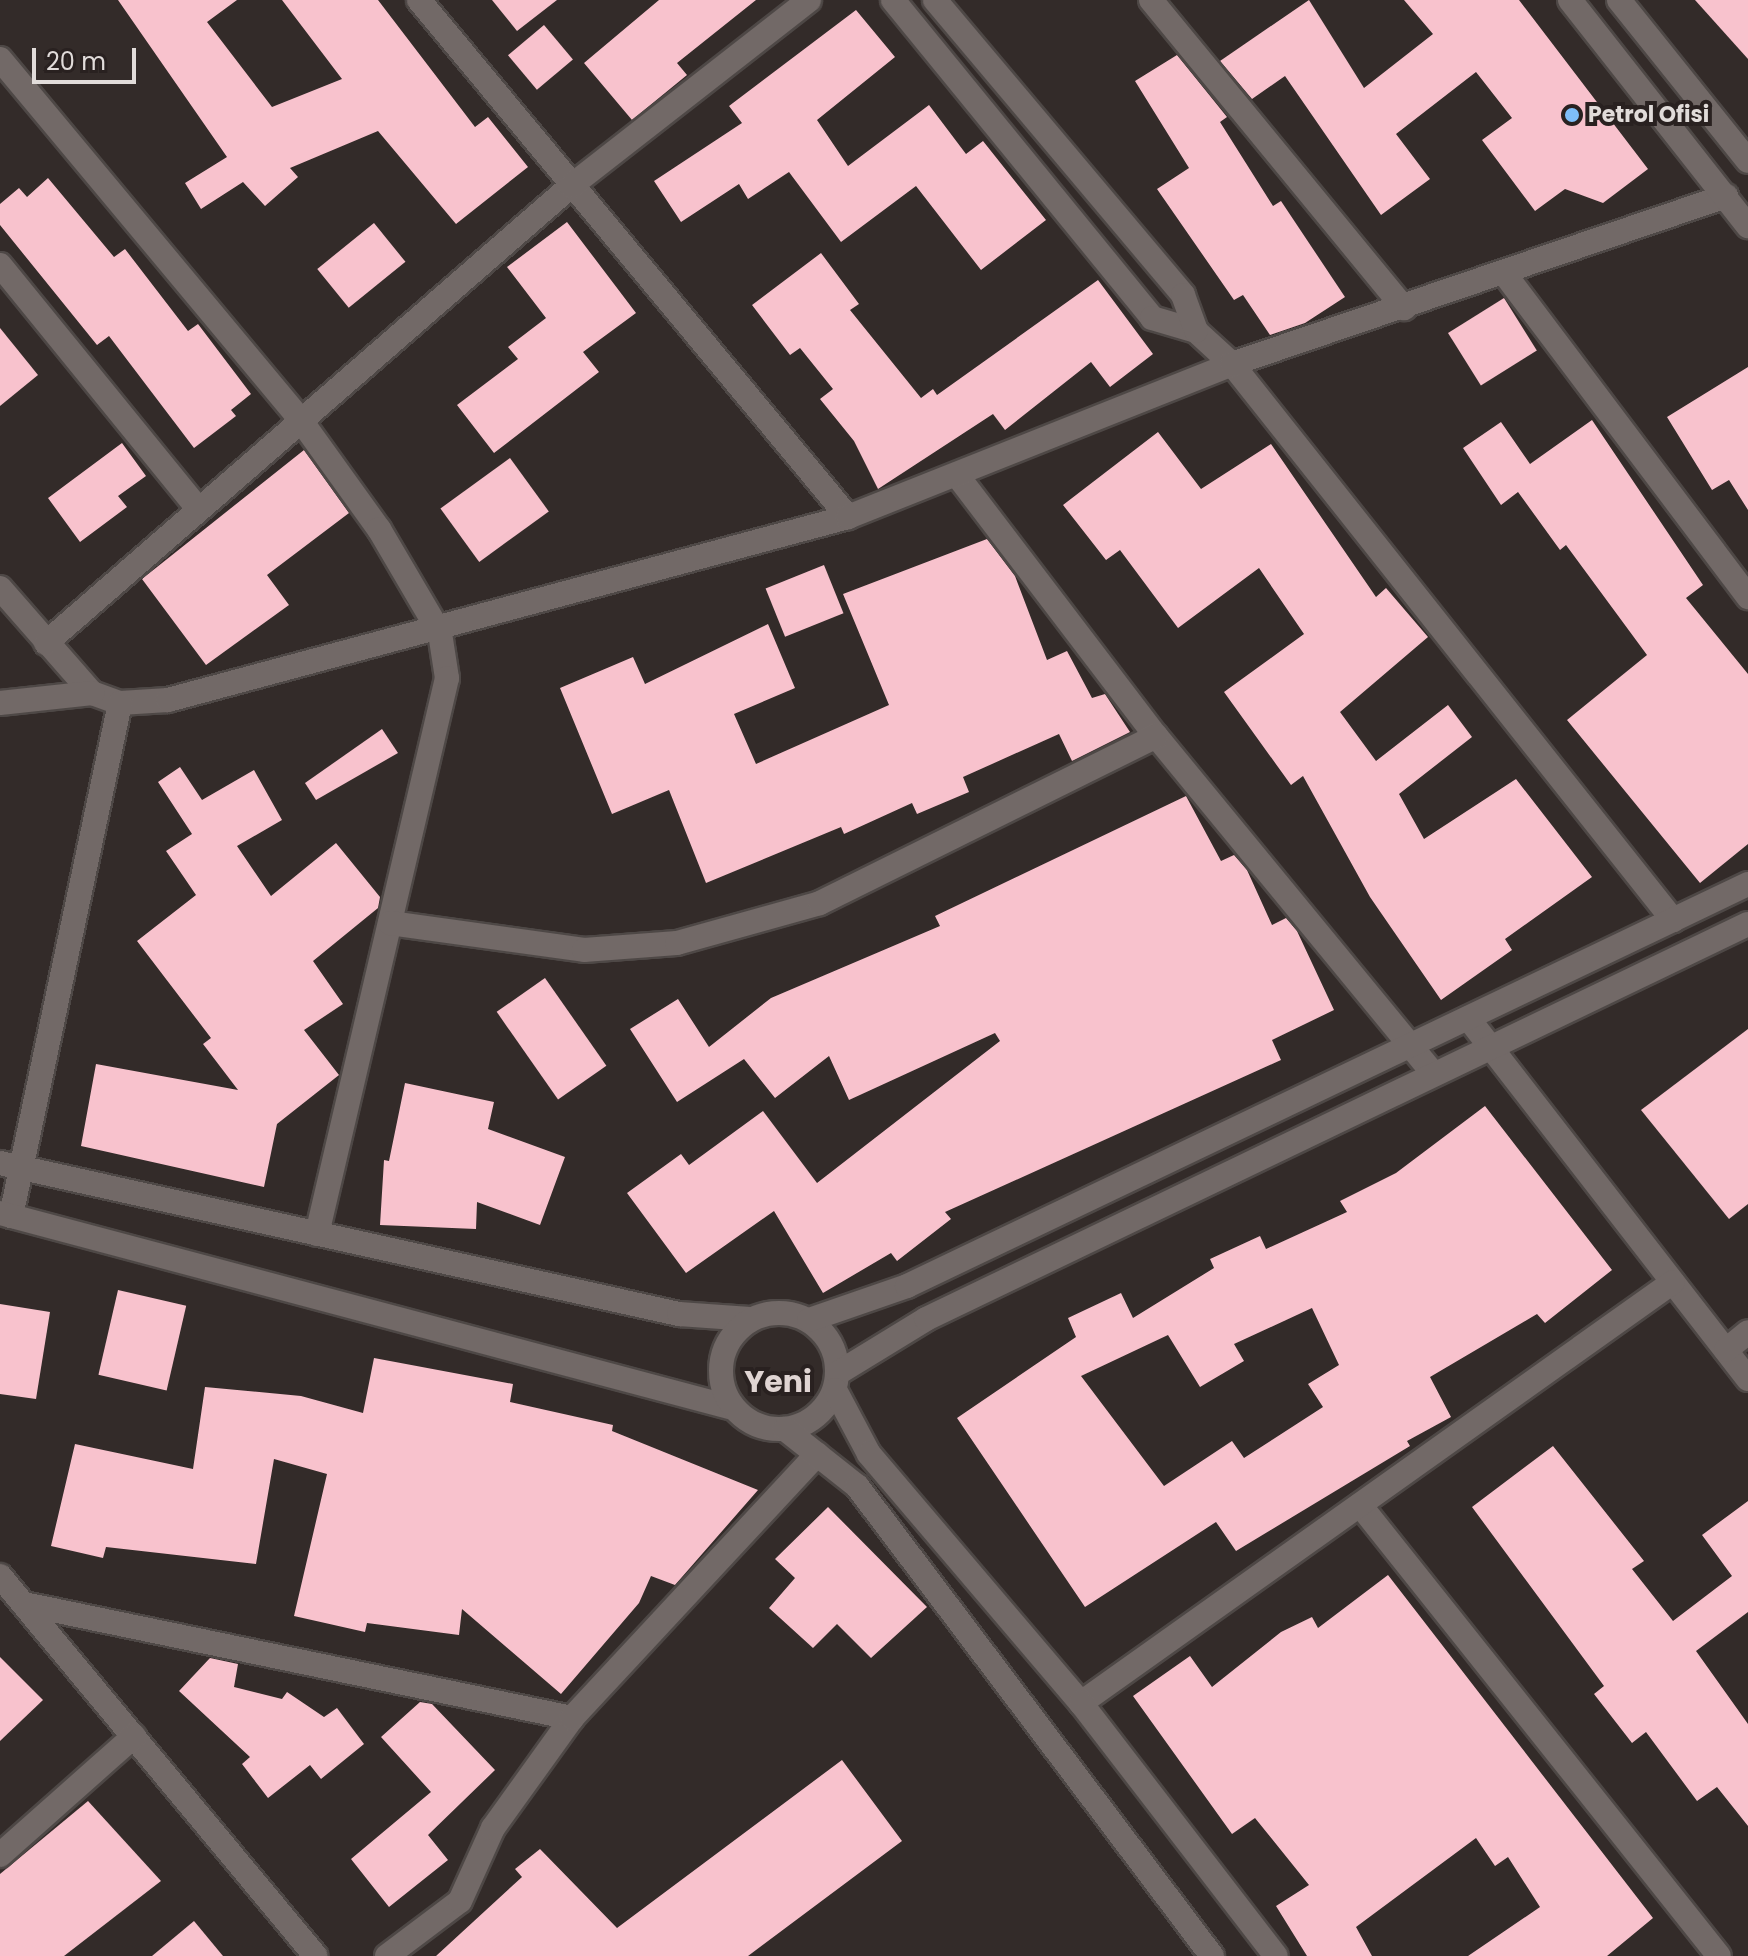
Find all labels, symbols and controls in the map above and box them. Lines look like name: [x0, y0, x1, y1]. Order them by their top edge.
scale bar: [36, 32, 140, 82]
text: 20 m: [46, 45, 106, 78]
place label: Petrol Ofisi: [1588, 102, 1709, 128]
marker: Petrol Ofisi: [1563, 106, 1581, 124]
district label: Yeni: [744, 1364, 812, 1400]

